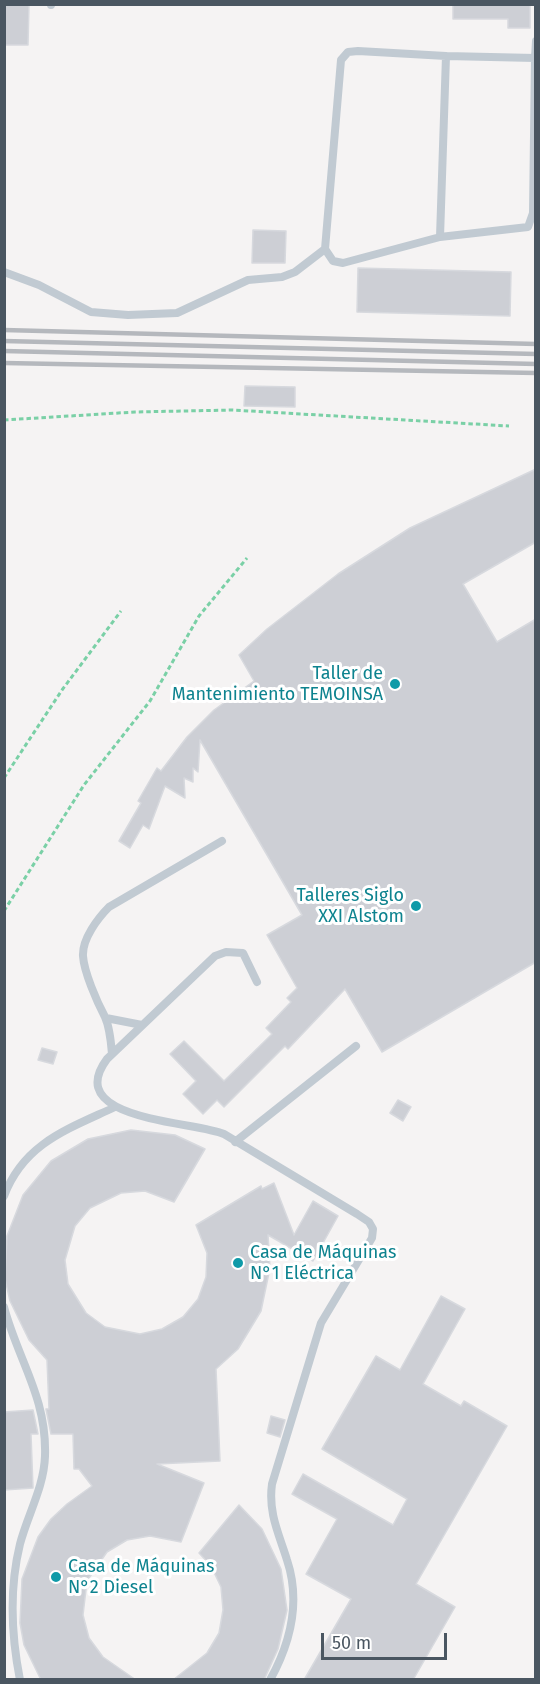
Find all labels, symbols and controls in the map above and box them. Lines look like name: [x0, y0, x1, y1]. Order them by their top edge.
place label: Taller de Mantenimiento TEMOINSA: [172, 663, 383, 706]
marker: Taller de Mantenimiento TEMOINSA: [388, 677, 402, 691]
place label: Talleres Siglo XXI Alstom: [296, 885, 404, 928]
marker: Talleres Siglo XXI Alstom: [409, 899, 423, 913]
place label: Casa de Máquinas N°1 Eléctrica: [250, 1242, 396, 1284]
marker: Casa de Máquinas N°1 Eléctrica: [231, 1256, 245, 1270]
place label: Casa de Máquinas N°2 Diesel: [68, 1556, 214, 1598]
marker: Casa de Máquinas N°2 Diesel: [49, 1570, 63, 1584]
scale bar: [324, 1621, 450, 1659]
text: 50 m: [332, 1632, 371, 1654]

